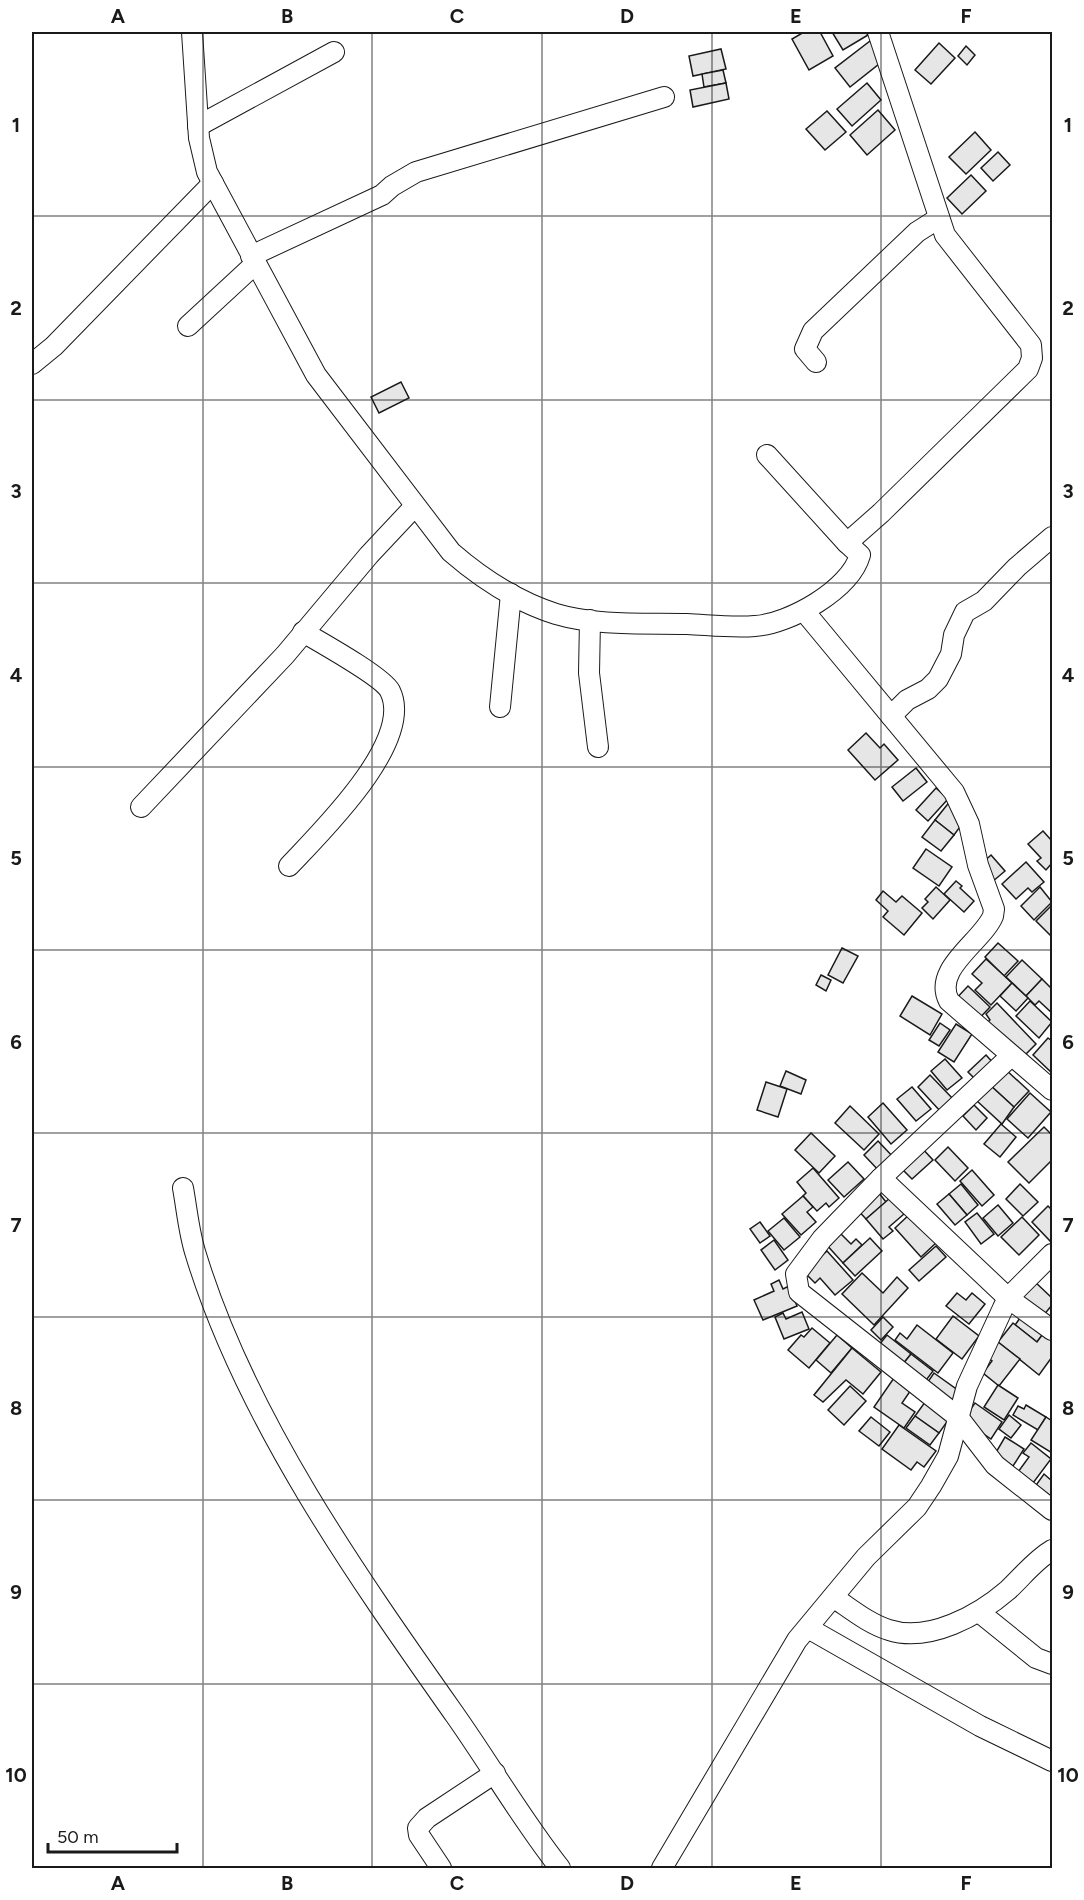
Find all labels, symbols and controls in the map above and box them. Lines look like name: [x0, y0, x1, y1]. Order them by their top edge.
text: A: [111, 4, 126, 28]
text: B: [281, 4, 293, 28]
text: C: [450, 4, 464, 28]
text: D: [620, 4, 634, 28]
text: E: [790, 4, 802, 28]
text: F: [960, 4, 972, 28]
text: 1: [12, 113, 20, 137]
text: 1: [1064, 113, 1072, 137]
text: 2: [10, 296, 22, 320]
text: 2: [1062, 296, 1074, 320]
text: 3: [10, 479, 22, 503]
text: 3: [1062, 479, 1074, 503]
text: 4: [10, 663, 23, 687]
text: 4: [1062, 663, 1075, 687]
text: 5: [10, 846, 22, 870]
text: 5: [1062, 846, 1074, 870]
text: 6: [10, 1030, 22, 1054]
text: 6: [1062, 1030, 1074, 1054]
text: 7: [10, 1213, 22, 1237]
text: 7: [1062, 1213, 1074, 1237]
text: 8: [10, 1396, 22, 1420]
text: 8: [1062, 1396, 1074, 1420]
text: 9: [10, 1580, 22, 1604]
text: 9: [1062, 1580, 1074, 1604]
text: 10: [5, 1763, 27, 1787]
text: 10: [1057, 1763, 1079, 1787]
scale bar: [48, 1816, 177, 1854]
text: 50 m: [57, 1826, 99, 1848]
text: A: [111, 1871, 126, 1895]
text: B: [281, 1871, 293, 1895]
text: C: [450, 1871, 464, 1895]
text: D: [620, 1871, 634, 1895]
text: E: [790, 1871, 802, 1895]
text: F: [960, 1871, 972, 1895]

